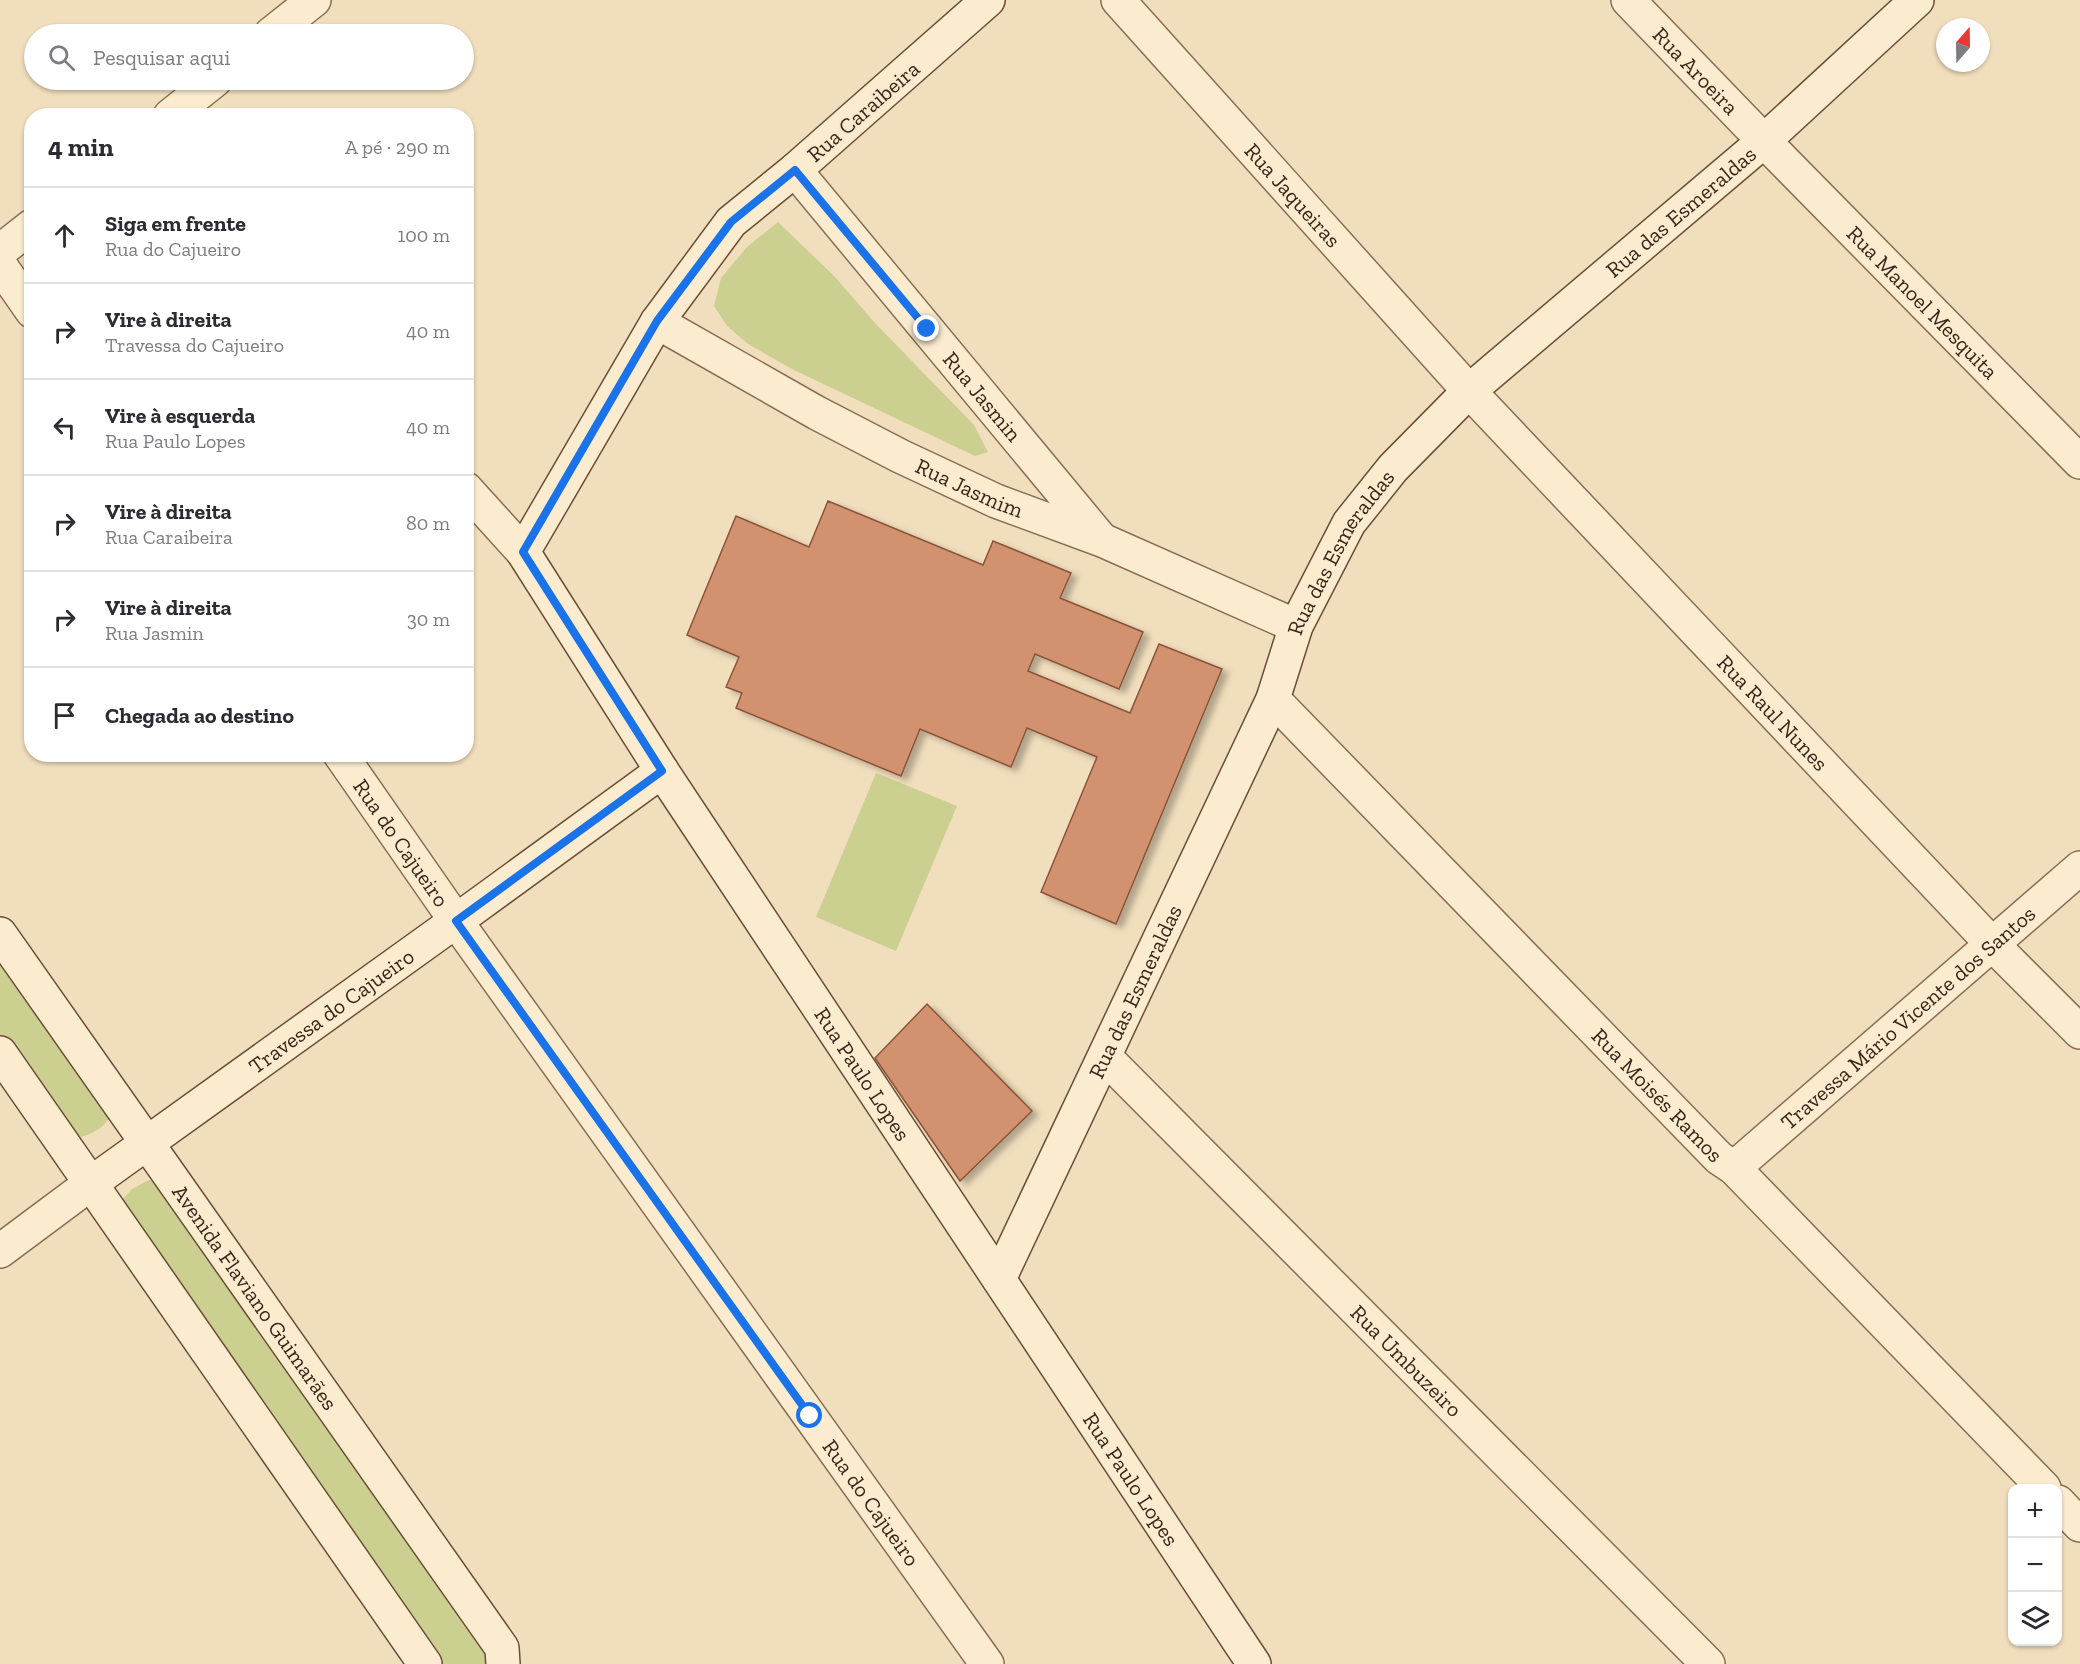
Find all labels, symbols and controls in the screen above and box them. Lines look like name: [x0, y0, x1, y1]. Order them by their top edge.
north arrow: [1936, 18, 1990, 72]
street label: Rua Aroeira: [1647, 21, 1745, 121]
search box: [24, 24, 474, 90]
icon: search: [45, 41, 78, 74]
text: Pesquisar aqui: [93, 44, 230, 71]
street label: Rua Caraibeira: [801, 55, 925, 168]
text: 4 min: [48, 131, 114, 163]
text: A pé · 290 m: [345, 135, 450, 159]
street label: Rua Jaqueiras: [1239, 137, 1347, 253]
street label: Rua das Esmeraldas: [1600, 141, 1762, 283]
text: Siga em frente: [105, 210, 246, 237]
icon: ahead: [48, 219, 81, 252]
street label: Rua Manoel Mesquita: [1841, 220, 2004, 385]
text: 100 m: [397, 223, 450, 247]
text: Rua do Cajueiro: [105, 237, 241, 261]
text: Vire à direita: [105, 306, 232, 333]
icon: right: [48, 315, 81, 348]
route end: [913, 315, 939, 341]
text: 40 m: [406, 319, 450, 343]
text: Travessa do Cajueiro: [105, 333, 284, 357]
street label: Rua Jasmin: [937, 346, 1028, 447]
text: Vire à esquerda: [105, 402, 255, 429]
icon: left: [48, 411, 81, 444]
text: 40 m: [406, 415, 450, 439]
text: Rua Paulo Lopes: [105, 429, 245, 453]
street label: Rua Jasmim: [911, 452, 1027, 524]
street label: Rua das Esmeraldas: [1281, 464, 1400, 638]
text: Vire à direita: [105, 498, 232, 525]
icon: right: [48, 507, 81, 540]
text: 80 m: [406, 511, 450, 535]
text: Rua Caraibeira: [105, 525, 233, 549]
text: Vire à direita: [105, 594, 232, 621]
icon: right: [48, 603, 81, 636]
text: 30 m: [407, 607, 450, 631]
text: Rua Jasmin: [105, 621, 204, 645]
street label: Rua Raul Nunes: [1711, 649, 1834, 777]
icon: arrive: [48, 699, 81, 732]
text: Chegada ao destino: [105, 702, 294, 729]
street label: Rua do Cajueiro: [347, 774, 455, 912]
street label: Rua das Esmeraldas: [1083, 900, 1188, 1083]
street label: Travessa Mário Vicente dos Santos: [1775, 900, 2041, 1135]
street label: Travessa do Cajueiro: [244, 943, 419, 1080]
street label: Rua Paulo Lopes: [808, 1002, 916, 1146]
street label: Rua Moisés Ramos: [1586, 1022, 1729, 1168]
street label: Avenida Flaviano Guimarães: [166, 1180, 343, 1415]
street label: Rua Umbuzeiro: [1345, 1299, 1468, 1423]
route start: [796, 1402, 822, 1428]
street label: Rua Paulo Lopes: [1077, 1407, 1185, 1551]
street label: Rua do Cajueiro: [817, 1434, 926, 1571]
map controls: [2008, 1484, 2062, 1646]
button: +: [2008, 1484, 2062, 1538]
button: −: [2008, 1538, 2062, 1592]
button: layers: [2008, 1592, 2062, 1646]

